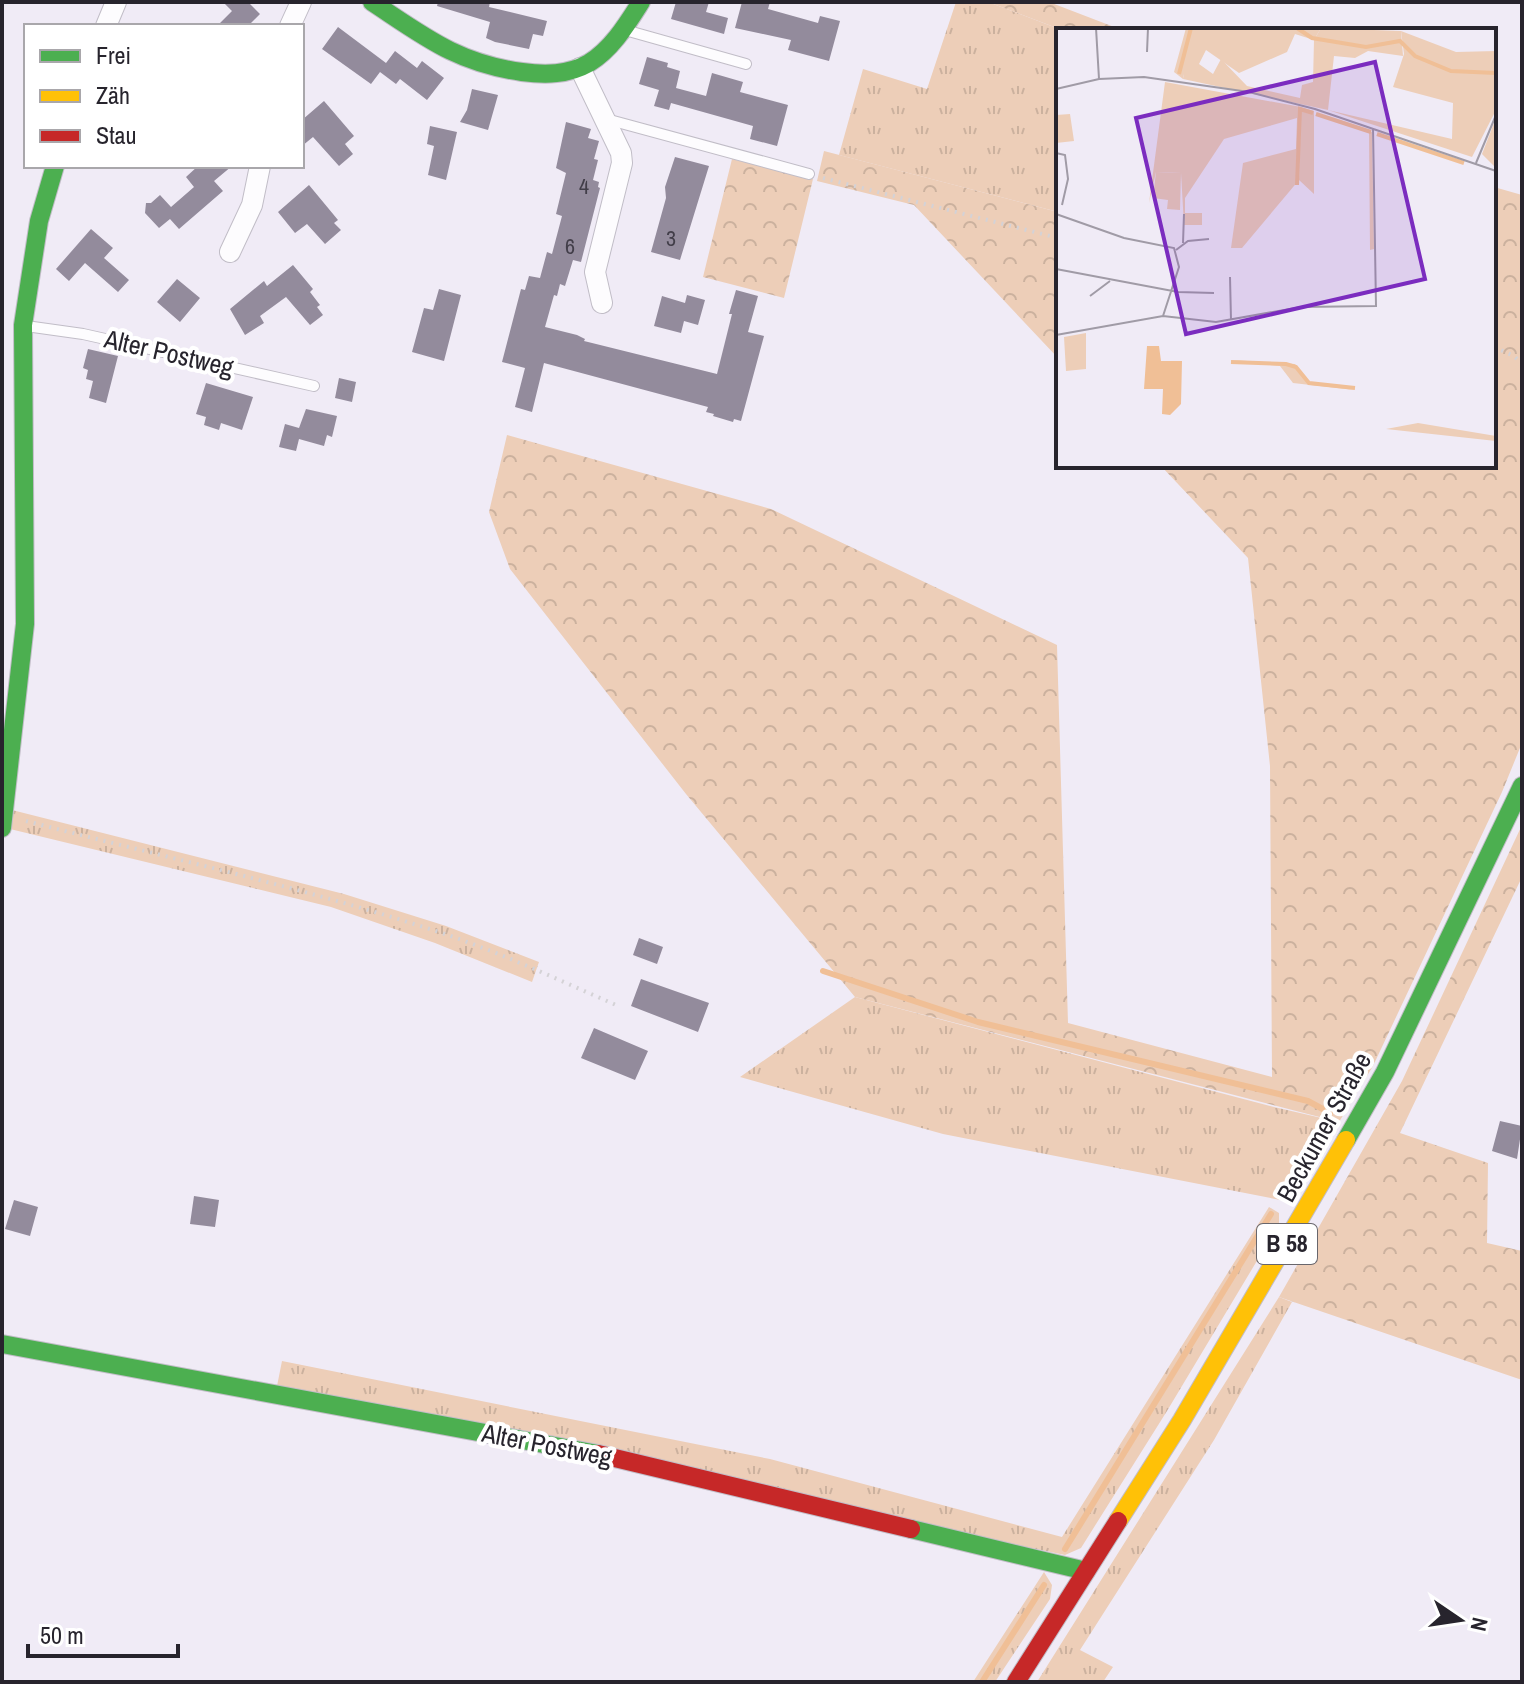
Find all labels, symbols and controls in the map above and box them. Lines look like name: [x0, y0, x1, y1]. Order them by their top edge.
legend: [24, 24, 304, 168]
inset map: [1056, 28, 1496, 468]
text: Frei: [96, 39, 131, 71]
text: Zäh: [96, 79, 130, 111]
text: Stau: [96, 119, 137, 151]
house number: 4: [579, 171, 589, 201]
house number: 3: [666, 223, 676, 253]
house number: 6: [565, 231, 575, 261]
street label: Alter Postweg: [100, 320, 237, 384]
street label: Beckumer Straße: [1268, 1046, 1379, 1208]
road number: B 58: [1257, 1224, 1317, 1264]
street label: Alter Postweg: [478, 1415, 615, 1474]
north arrow: [1420, 1580, 1500, 1660]
scale bar: [28, 1608, 178, 1658]
text: N: [1463, 1615, 1496, 1634]
text: 50 m: [40, 1619, 84, 1651]

